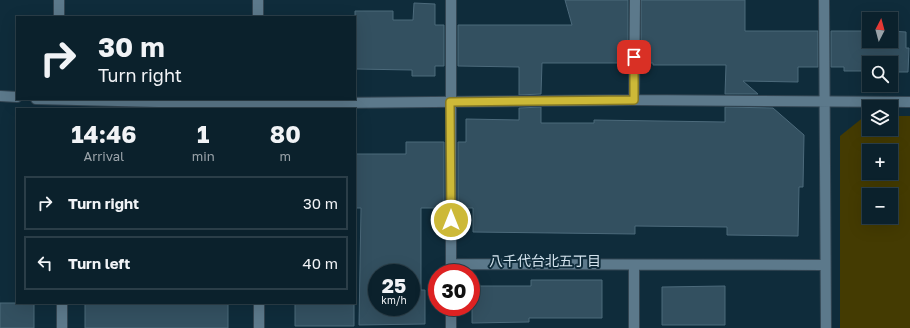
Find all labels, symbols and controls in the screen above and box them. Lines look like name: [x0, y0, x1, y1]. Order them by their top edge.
north arrow: [862, 12, 898, 48]
map controls: [862, 12, 898, 224]
text: 30 m: [98, 30, 165, 63]
icon: right: [32, 32, 84, 84]
pin: [617, 40, 651, 74]
icon: arrive: [623, 46, 645, 68]
button: search: [862, 56, 898, 92]
text: Turn right: [98, 64, 182, 86]
button: layers: [862, 100, 898, 136]
text: 14:46: [71, 119, 136, 148]
text: 1: [197, 119, 209, 148]
text: 80: [270, 119, 301, 148]
button: +: [862, 144, 898, 180]
text: Arrival: [83, 148, 124, 164]
text: min: [192, 148, 215, 164]
text: m: [280, 148, 291, 164]
button: −: [862, 188, 898, 224]
icon: right: [34, 192, 56, 214]
text: Turn right: [68, 194, 139, 212]
text: 30 m: [303, 194, 338, 212]
position arrow: [430, 199, 472, 241]
icon: left: [34, 252, 56, 274]
district label: 八千代台北五丁目: [489, 252, 601, 269]
text: Turn left: [68, 254, 130, 272]
text: 40 m: [303, 254, 338, 272]
speed limit sign: 30: [428, 264, 480, 316]
text: 25: [382, 273, 406, 297]
text: km/h: [381, 294, 407, 306]

